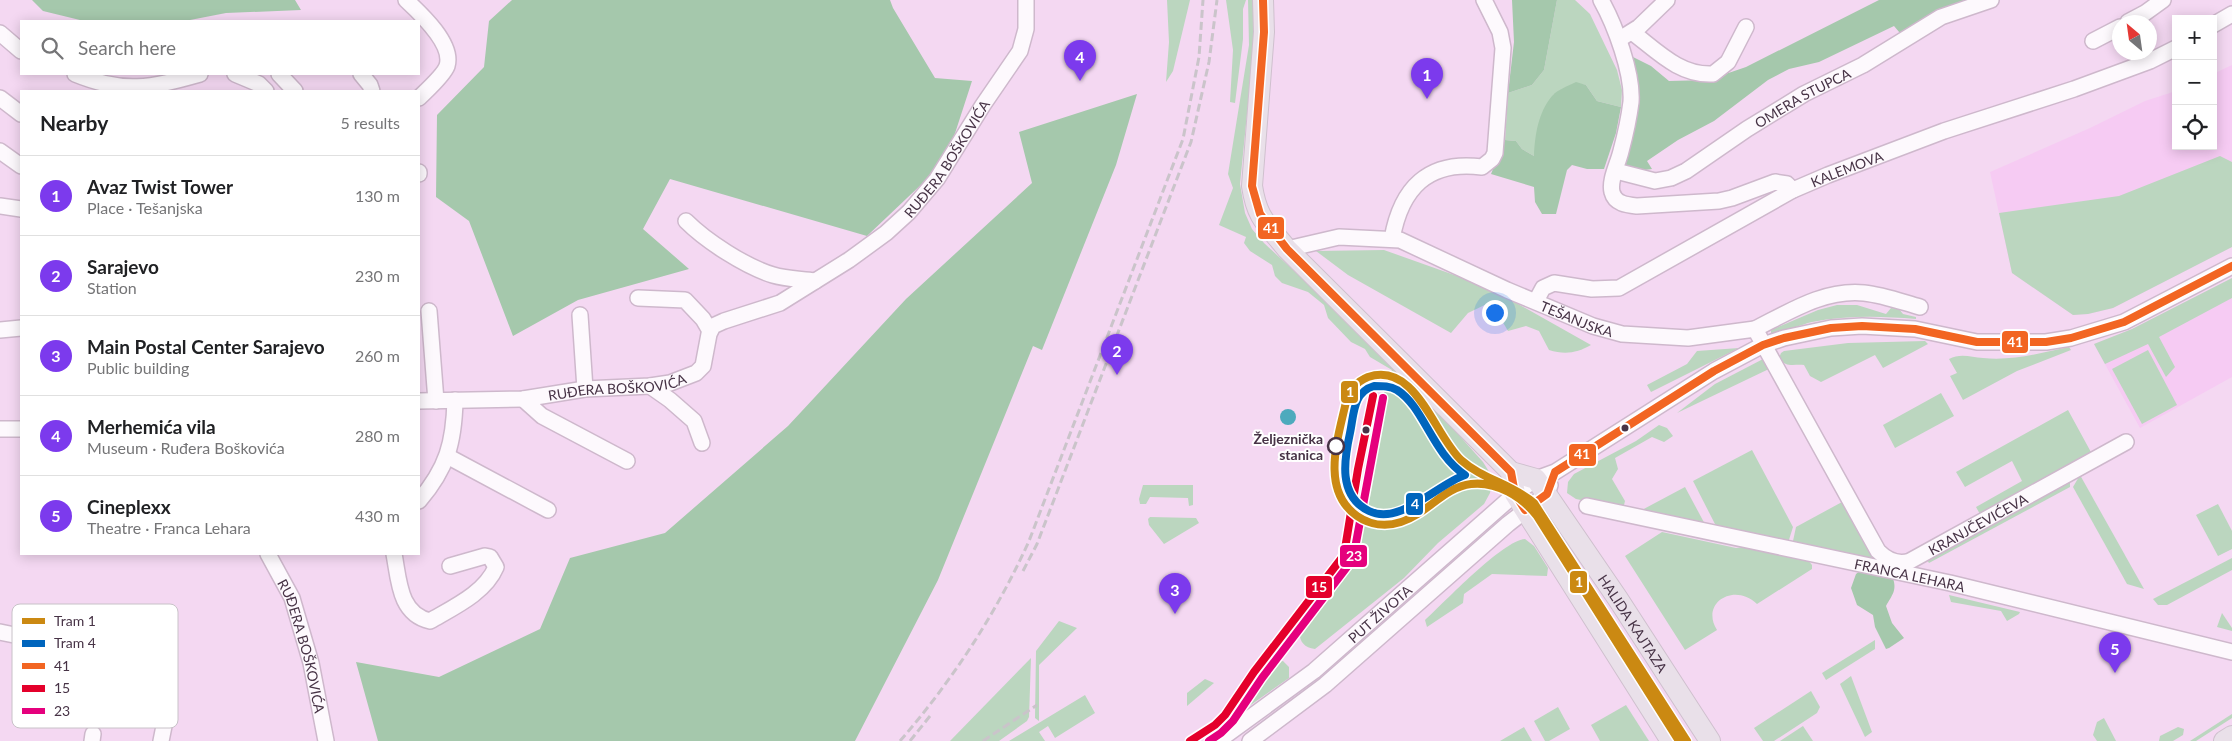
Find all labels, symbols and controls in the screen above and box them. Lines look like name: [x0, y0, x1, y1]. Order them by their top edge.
north arrow: [2112, 15, 2157, 60]
map controls: [2172, 15, 2217, 150]
button: +: [2172, 15, 2217, 60]
search box: [20, 20, 420, 75]
icon: search: [38, 34, 66, 62]
text: Search here: [78, 36, 176, 59]
pin: 4: [1064, 40, 1096, 81]
pin: 1: [1411, 58, 1443, 99]
button: −: [2172, 60, 2217, 105]
street label: OMERA STUPCA: [1751, 64, 1854, 131]
street label: RUĐERA BOŠKOVIĆA: [900, 96, 993, 221]
button: locate: [2172, 105, 2217, 150]
text: Nearby: [40, 110, 108, 135]
text: 5 results: [340, 113, 400, 132]
street label: KALEMOVA: [1808, 146, 1886, 190]
text: Avaz Twist Tower: [87, 175, 233, 198]
text: 1: [51, 186, 61, 205]
text: 130 m: [355, 186, 400, 205]
text: Place · Tešanjska: [87, 198, 203, 217]
line badge: 41: [1257, 216, 1285, 240]
text: 41: [1263, 219, 1279, 236]
text: Sarajevo: [87, 255, 159, 278]
text: 2: [51, 266, 61, 285]
text: 230 m: [355, 266, 400, 285]
text: Station: [87, 278, 137, 297]
street label: TEŠANJSKA: [1538, 297, 1615, 340]
your location: [1482, 300, 1508, 326]
line badge: 41: [2001, 330, 2029, 354]
text: 41: [2007, 333, 2023, 350]
pin: 2: [1101, 334, 1133, 375]
text: Main Postal Center Sarajevo: [87, 335, 325, 358]
text: 3: [51, 346, 61, 365]
text: 260 m: [355, 346, 400, 365]
text: Public building: [87, 358, 189, 377]
street label: RUĐERA BOŠKOVIĆA: [547, 369, 689, 403]
line badge: 1: [1340, 380, 1359, 404]
text: 1: [1346, 383, 1354, 400]
text: Merhemića vila: [87, 415, 216, 438]
unlabelled marker: [1620, 423, 1630, 433]
unlabelled marker: [1361, 425, 1371, 435]
text: 4: [51, 426, 61, 445]
text: 280 m: [355, 426, 400, 445]
place label: Željeznička stanica: [1254, 430, 1323, 463]
marker: Željeznička stanica: [1327, 437, 1345, 455]
text: Museum · Ruđera Boškovića: [87, 438, 285, 457]
line badge: 41: [1568, 443, 1597, 467]
text: 41: [1574, 445, 1590, 462]
street label: KRANJČEVIĆEVA: [1925, 489, 2031, 558]
line badge: 4: [1405, 492, 1424, 516]
text: Cineplexx: [87, 495, 171, 518]
text: 4: [1411, 495, 1419, 512]
text: 5: [51, 506, 61, 525]
text: 430 m: [355, 506, 400, 525]
text: Theatre · Franca Lehara: [87, 518, 251, 537]
line badge: 23: [1339, 544, 1368, 568]
text: 23: [1346, 547, 1362, 564]
street label: FRANCA LEHARA: [1853, 554, 1967, 595]
line badge: 1: [1569, 570, 1588, 594]
street label: HALIDA KAJTAZA: [1595, 571, 1672, 676]
pin: 3: [1159, 573, 1191, 614]
text: 1: [1575, 573, 1583, 590]
line badge: 15: [1305, 575, 1333, 599]
street label: RUĐERA BOŠKOVIĆA: [275, 576, 329, 715]
text: 15: [1311, 578, 1327, 595]
street label: PUT ŽIVOTA: [1344, 580, 1415, 646]
legend: [12, 604, 178, 728]
text: Tram 1: [54, 612, 96, 629]
pin: 5: [2099, 632, 2131, 673]
text: Tram 4: [54, 634, 96, 651]
text: 41: [54, 657, 70, 674]
text: 15: [54, 679, 70, 696]
text: 23: [54, 702, 70, 719]

